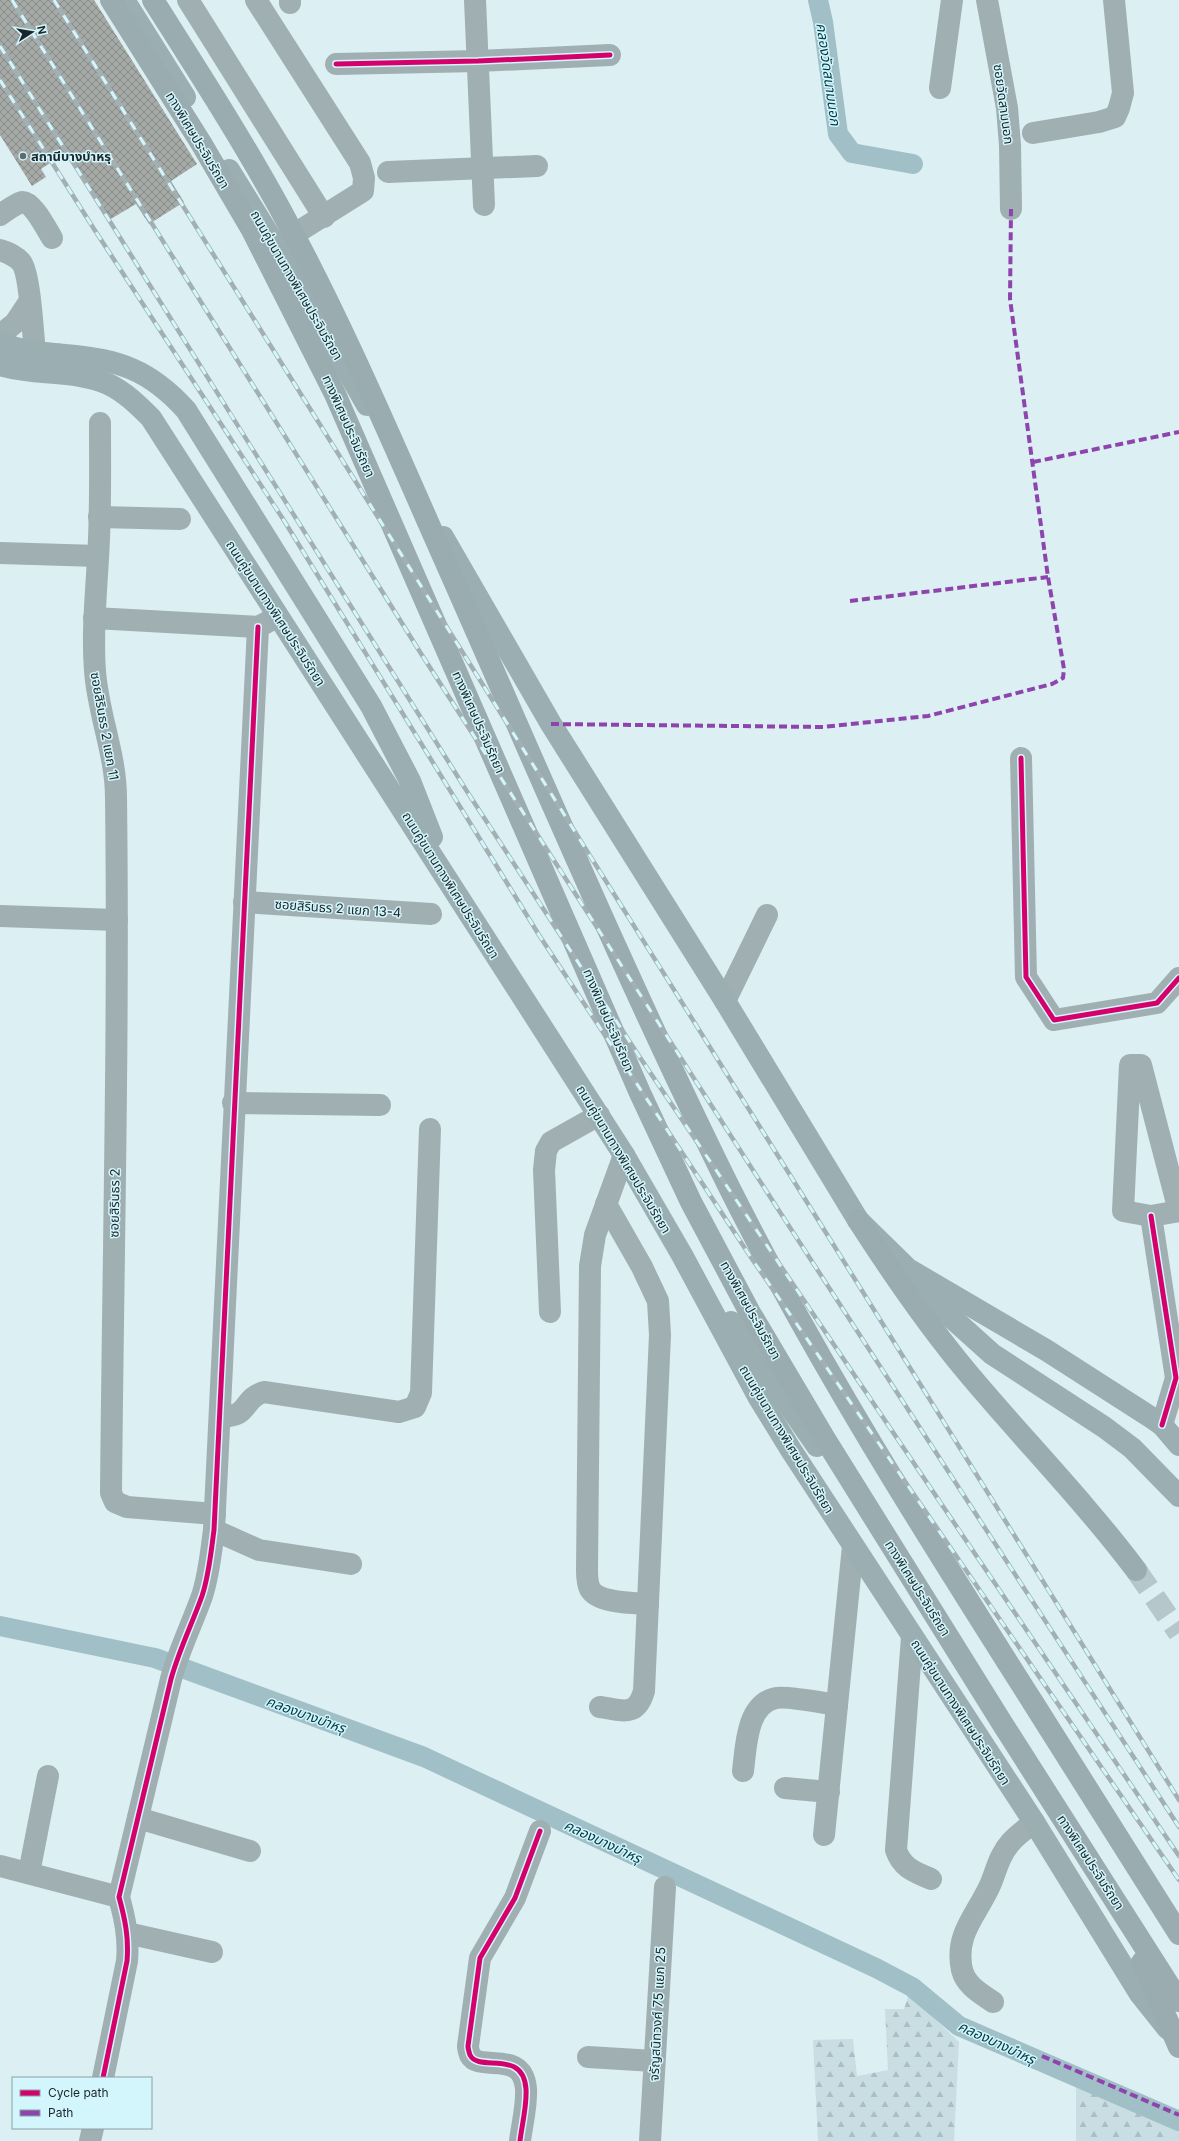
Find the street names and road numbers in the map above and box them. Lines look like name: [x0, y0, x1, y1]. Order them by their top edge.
street label: ซอยวัดสามนอก: [990, 63, 1018, 145]
street label: ทางพิเศษประจิมรัถยา: [163, 89, 233, 191]
street label: ถนนคู่ขนานทางพิเศษประจิมรัถยา: [248, 207, 346, 363]
street label: ทางพิเศษประจิมรัถยา: [319, 372, 379, 480]
street label: ถนนคู่ขนานทางพิเศษประจิมรัถยา: [223, 537, 329, 689]
street label: ทางพิเศษประจิมรัถยา: [449, 668, 509, 776]
street label: ซอยสิรินธร 2 แยก 11: [88, 671, 122, 781]
street label: ถนนคู่ขนานทางพิเศษประจิมรัถยา: [399, 809, 503, 961]
street label: ซอยสิรินธร 2 แยก 13-4: [274, 896, 402, 920]
street label: ทางพิเศษประจิมรัถยา: [580, 966, 638, 1074]
street label: ถนนคู่ขนานทางพิเศษประจิมรัถยา: [573, 1082, 675, 1236]
street label: ซอยสิรินธร 2: [105, 1168, 123, 1238]
street label: ทางพิเศษประจิมรัถยา: [717, 1258, 785, 1362]
street label: ถนนคู่ขนานทางพิเศษประจิมรัถยา: [736, 1362, 838, 1516]
street label: ทางพิเศษประจิมรัถยา: [882, 1537, 954, 1639]
street label: ถนนคู่ขนานทางพิเศษประจิมรัถยา: [908, 1636, 1014, 1788]
street label: ทางพิเศษประจิมรัถยา: [1054, 1811, 1128, 1913]
street label: จรัญสนิทวงศ์ 75 แยก 25: [645, 1946, 669, 2082]

